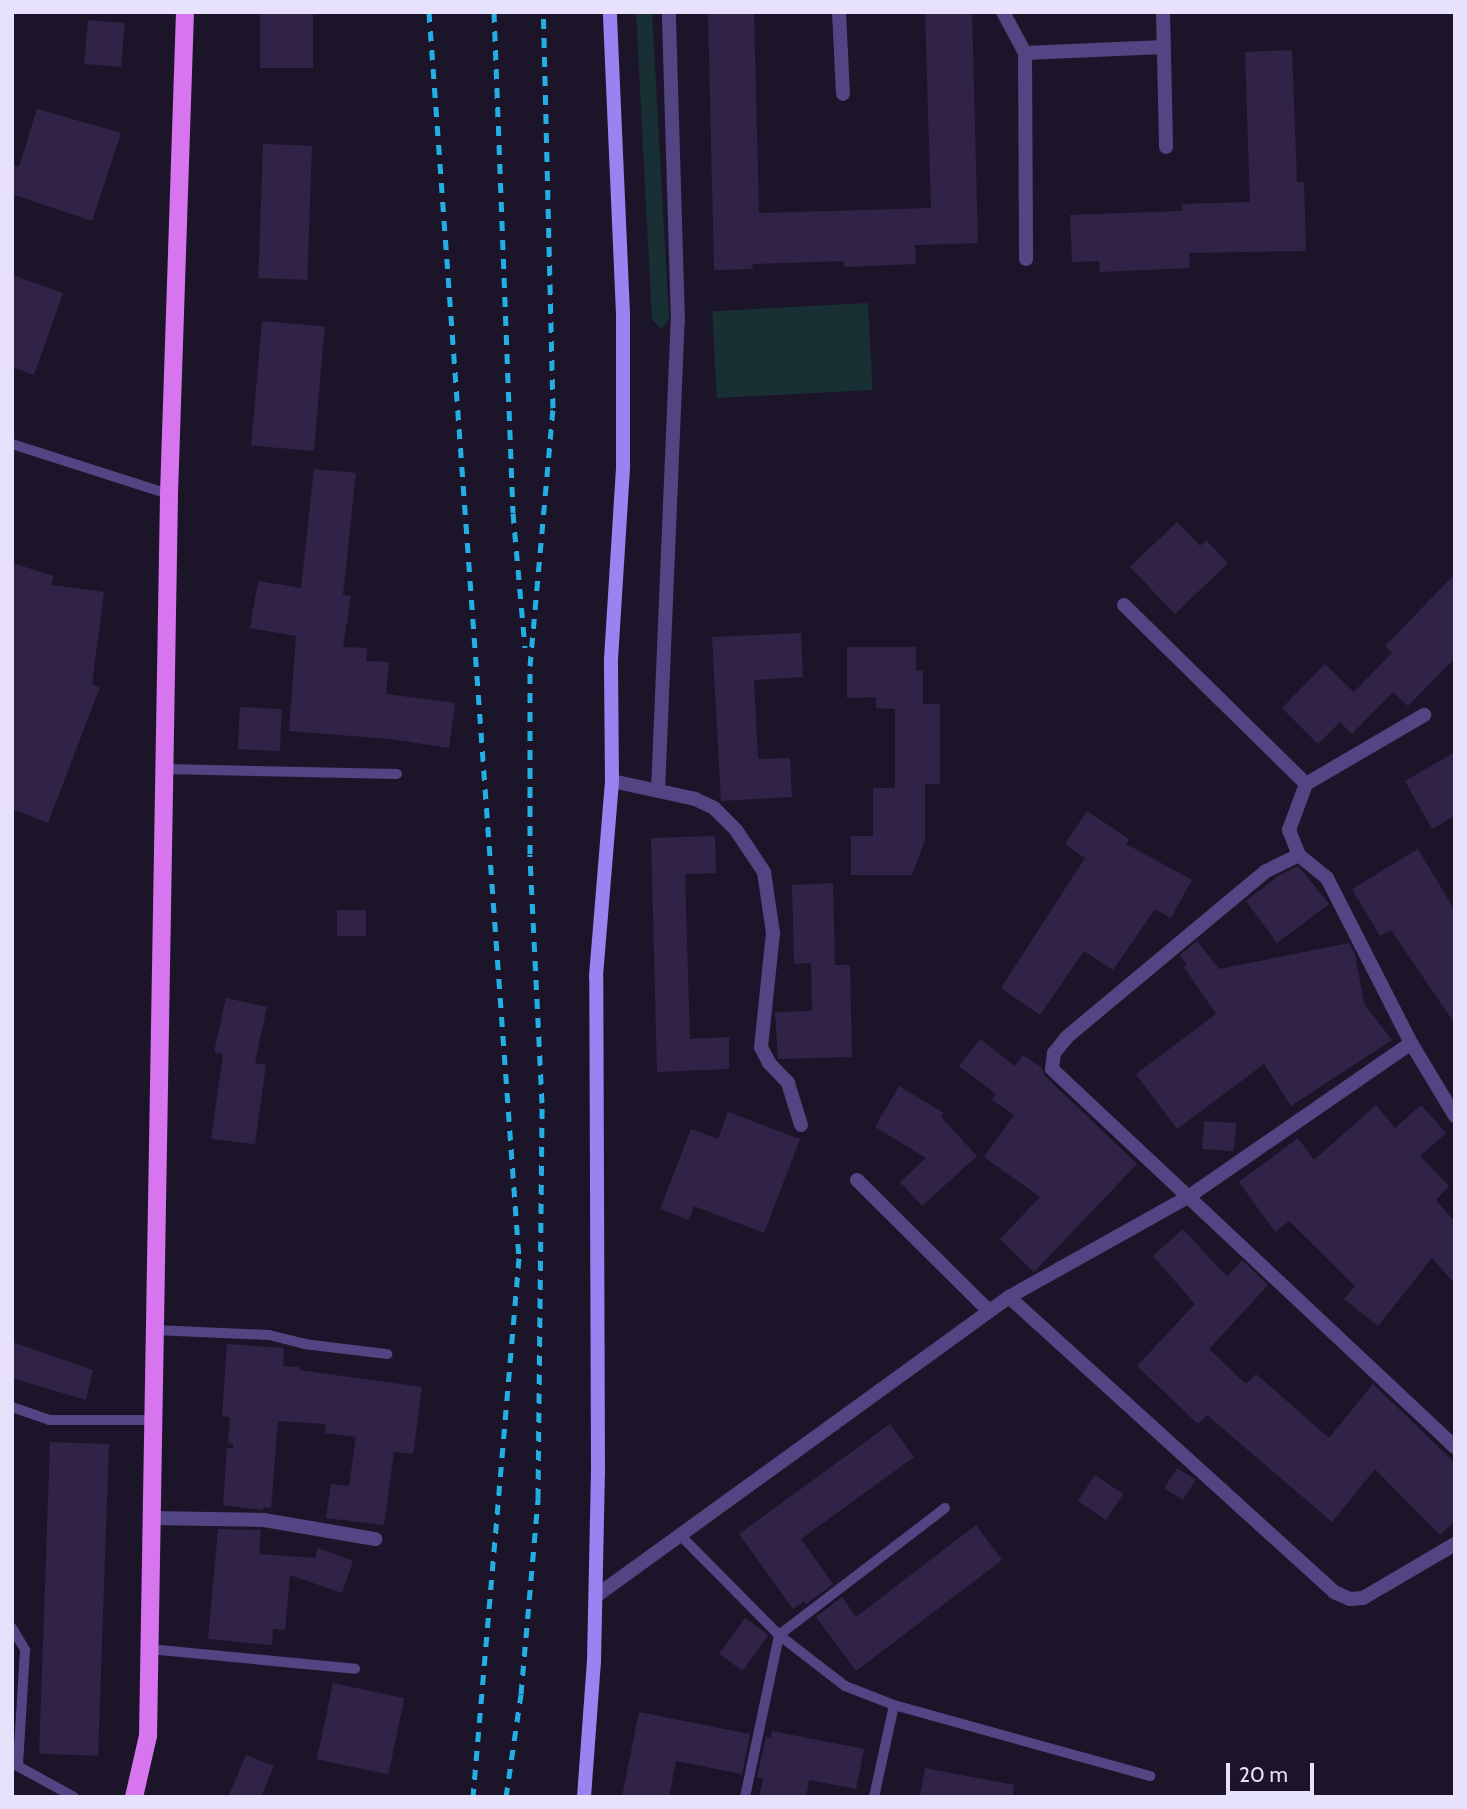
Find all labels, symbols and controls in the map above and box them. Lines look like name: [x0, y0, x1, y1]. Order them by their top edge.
scale bar: [1229, 1750, 1316, 1794]
text: 20 m: [1239, 1762, 1288, 1787]

